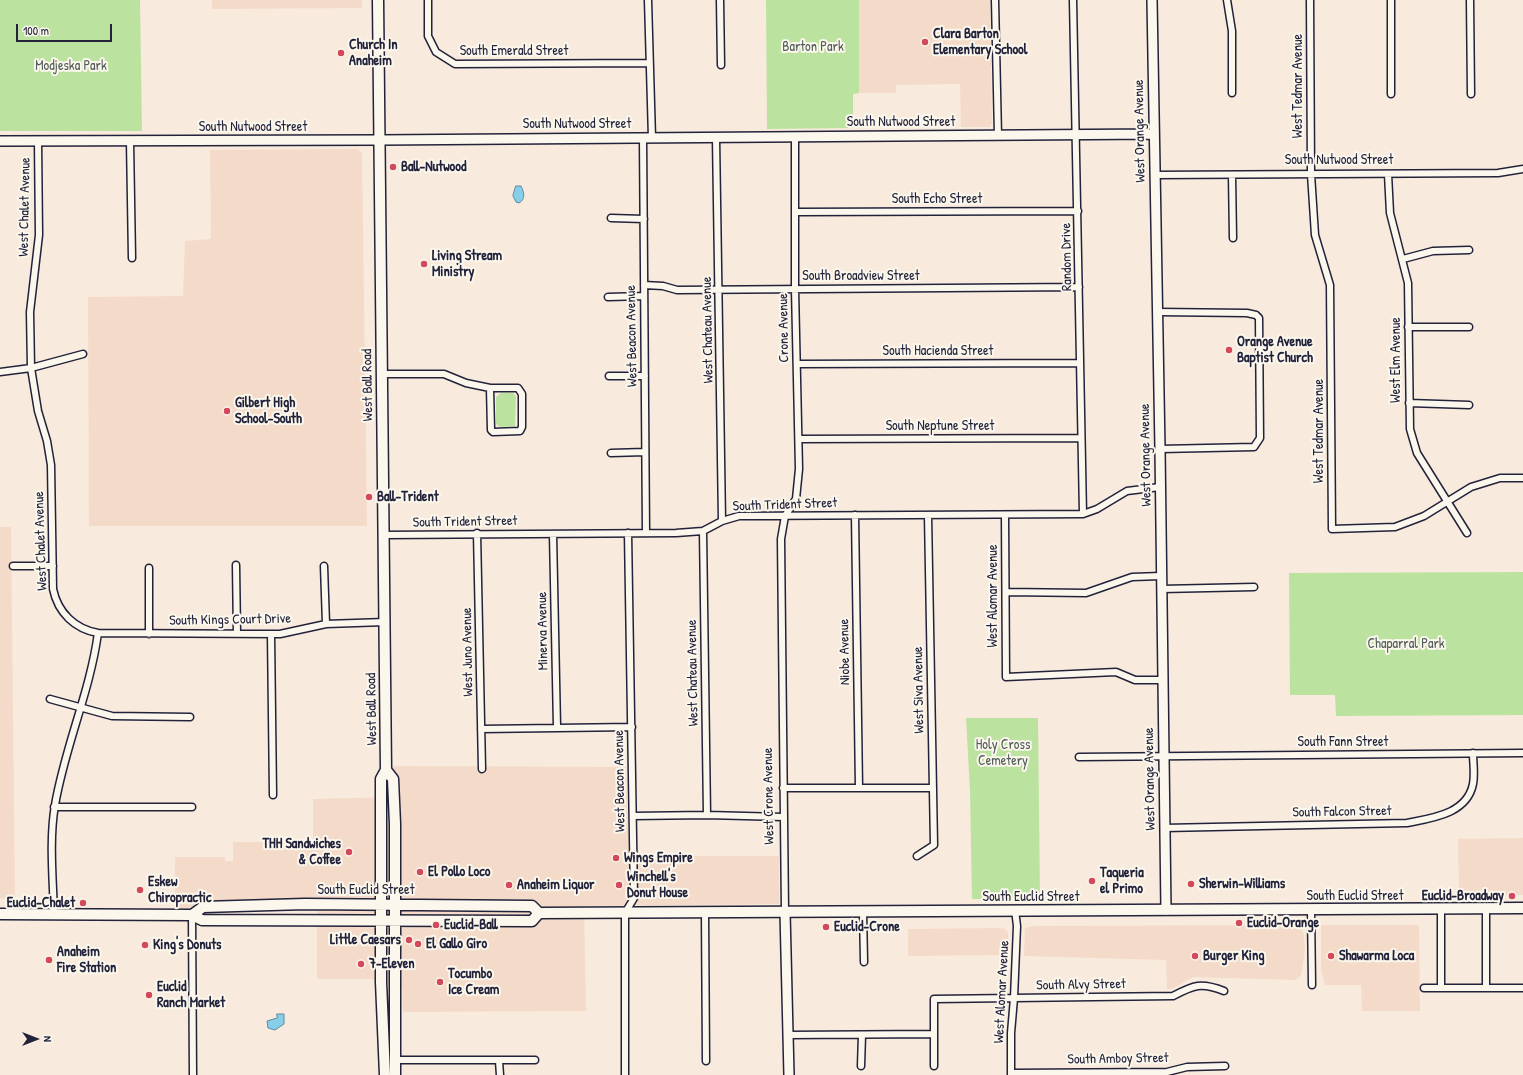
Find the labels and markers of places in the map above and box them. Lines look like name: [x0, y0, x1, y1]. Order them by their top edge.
place label: Clara Barton Elementary School: [933, 26, 1027, 58]
place label: Church In Anaheim: [349, 37, 398, 70]
marker: Clara Barton Elementary School: [920, 37, 930, 47]
marker: Church In Anaheim: [336, 48, 346, 58]
place label: Ball-Nutwood: [401, 159, 466, 175]
marker: Ball-Nutwood: [388, 162, 398, 172]
place label: Living Stream Ministry: [432, 248, 502, 280]
marker: Living Stream Ministry: [419, 259, 429, 269]
place label: Orange Avenue Baptist Church: [1237, 334, 1313, 366]
marker: Orange Avenue Baptist Church: [1224, 345, 1234, 355]
place label: Gilbert High School-South: [235, 395, 302, 428]
marker: Gilbert High School-South: [222, 406, 232, 416]
place label: Ball-Trident: [377, 489, 439, 505]
marker: Ball-Trident: [364, 492, 374, 502]
place label: THH Sandwiches & Coffee: [263, 836, 341, 868]
marker: THH Sandwiches & Coffee: [344, 847, 354, 857]
place label: Wings Empire: [624, 850, 693, 866]
marker: Wings Empire: [611, 853, 621, 863]
place label: El Pollo Loco: [428, 864, 490, 880]
place label: Taqueria el Primo: [1100, 865, 1144, 898]
marker: El Pollo Loco: [415, 867, 425, 877]
place label: Winchell's Donut House: [627, 869, 688, 902]
place label: Eskew Chiropractic: [148, 874, 211, 906]
marker: Taqueria el Primo: [1087, 876, 1097, 886]
place label: Sherwin-Williams: [1199, 876, 1285, 892]
place label: Anaheim Liquor: [517, 877, 594, 893]
marker: Sherwin-Williams: [1186, 879, 1196, 889]
marker: Anaheim Liquor: [504, 880, 514, 890]
marker: Winchell's Donut House: [614, 880, 624, 890]
marker: Eskew Chiropractic: [135, 885, 145, 895]
place label: Euclid-Broadway: [1422, 888, 1504, 904]
marker: Euclid-Broadway: [1507, 891, 1517, 901]
place label: Euclid-Chalet: [7, 895, 75, 911]
marker: Euclid-Chalet: [78, 898, 88, 908]
place label: Euclid-Orange: [1247, 915, 1319, 931]
place label: Euclid-Ball: [444, 917, 498, 933]
marker: Euclid-Orange: [1234, 918, 1244, 928]
place label: Euclid-Crone: [834, 919, 900, 935]
marker: Euclid-Ball: [431, 920, 441, 930]
marker: Euclid-Crone: [821, 922, 831, 932]
place label: Little Caesars: [330, 932, 401, 948]
marker: Little Caesars: [404, 935, 414, 945]
place label: El Gallo Giro: [426, 936, 487, 952]
place label: King's Donuts: [153, 937, 221, 953]
marker: El Gallo Giro: [413, 939, 423, 949]
marker: King's Donuts: [140, 940, 150, 950]
place label: Anaheim Fire Station: [57, 944, 116, 976]
place label: Burger King: [1203, 948, 1265, 964]
place label: Shawarma Loca: [1339, 948, 1414, 964]
marker: Burger King: [1190, 951, 1200, 961]
marker: Shawarma Loca: [1326, 951, 1336, 961]
marker: Anaheim Fire Station: [44, 955, 54, 965]
place label: 7-Eleven: [369, 956, 415, 972]
marker: 7-Eleven: [356, 959, 366, 969]
place label: Tocumbo Ice Cream: [448, 966, 499, 998]
marker: Tocumbo Ice Cream: [435, 977, 445, 987]
place label: Euclid Ranch Market: [157, 979, 225, 1012]
marker: Euclid Ranch Market: [144, 990, 154, 1000]

